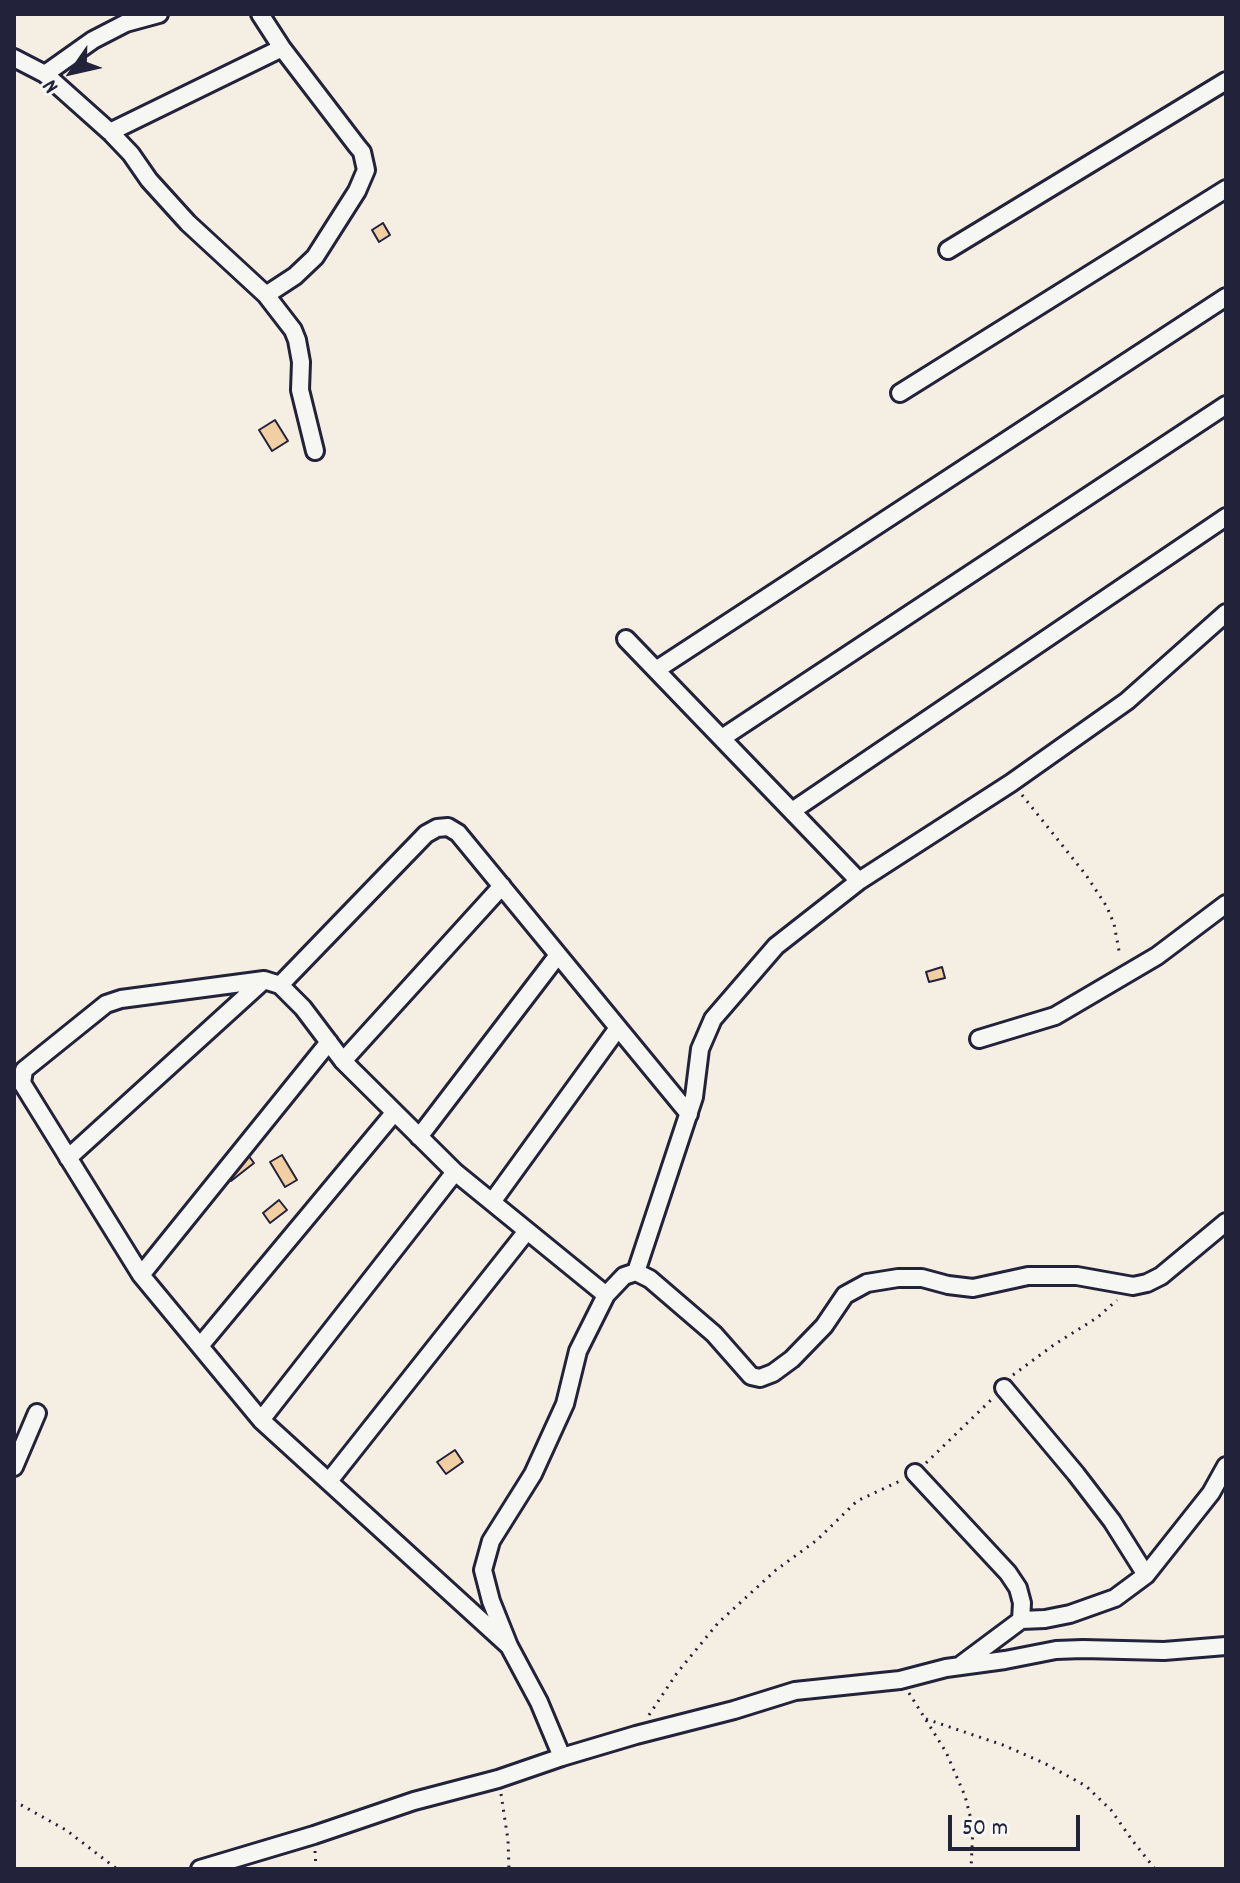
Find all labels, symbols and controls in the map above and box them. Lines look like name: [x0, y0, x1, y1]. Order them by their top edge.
north arrow: [32, 32, 112, 112]
text: N: [36, 73, 68, 99]
scale bar: [952, 1799, 1084, 1849]
text: 50 m: [962, 1812, 1008, 1846]

